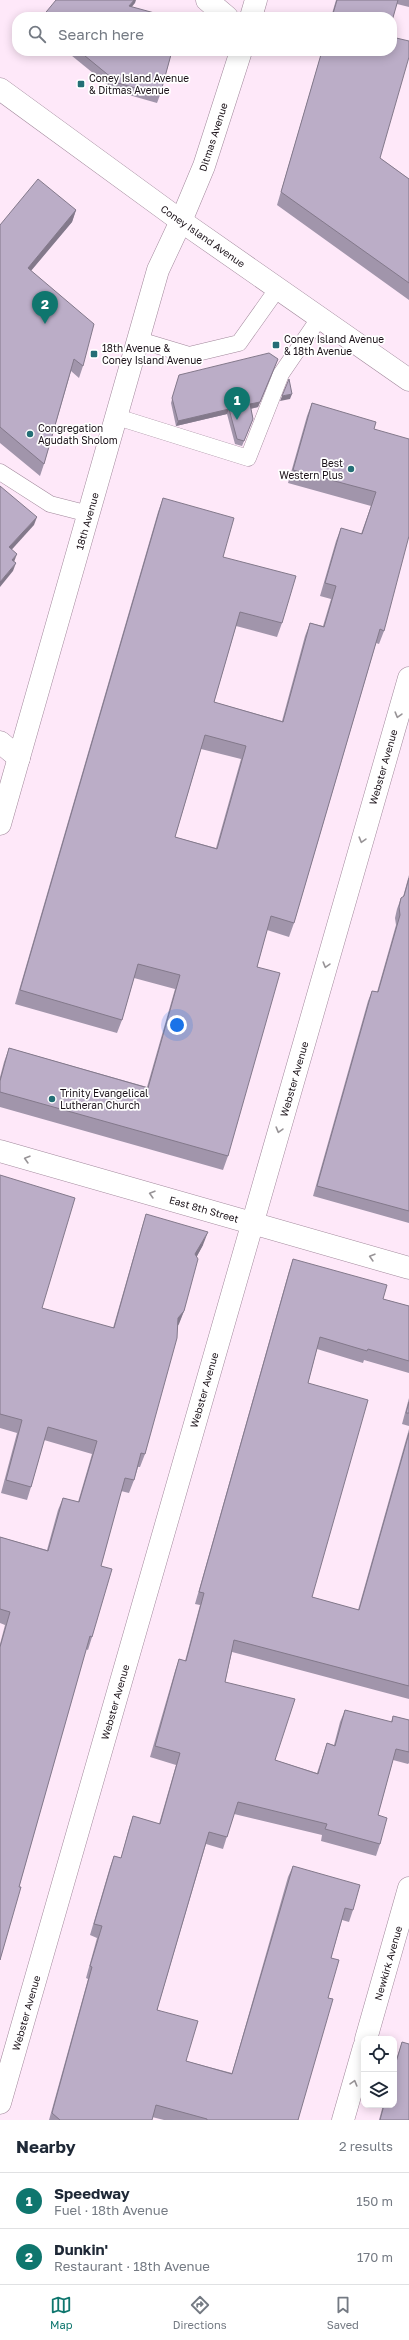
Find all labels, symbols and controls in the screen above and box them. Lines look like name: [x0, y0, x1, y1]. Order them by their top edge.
search box: [12, 12, 397, 56]
icon: search: [26, 23, 48, 45]
text: Search here: [58, 25, 144, 43]
place label: Coney Island Avenue & Ditmas Avenue: [89, 72, 189, 96]
marker: Coney Island Avenue & Ditmas Avenue: [76, 79, 86, 89]
street label: Ditmas Avenue: [196, 101, 230, 173]
street label: Coney Island Avenue: [159, 202, 248, 270]
pin: 2: [32, 291, 58, 324]
place label: Coney Island Avenue & 18th Avenue: [284, 333, 384, 357]
marker: Coney Island Avenue & 18th Avenue: [271, 340, 281, 350]
place label: 18th Avenue & Coney Island Avenue: [102, 342, 202, 366]
marker: 18th Avenue & Coney Island Avenue: [89, 349, 99, 359]
pin: 1: [224, 387, 250, 420]
place label: Congregation Agudath Sholom: [38, 422, 118, 446]
marker: Congregation Agudath Sholom: [25, 429, 35, 439]
place label: Best Western Plus: [279, 457, 343, 481]
marker: Best Western Plus: [346, 464, 356, 474]
street label: 18th Avenue: [73, 491, 101, 551]
one-way arrow: [394, 711, 403, 718]
street label: Webster Avenue: [366, 728, 400, 806]
one-way arrow: [358, 836, 367, 843]
one-way arrow: [322, 961, 331, 968]
your location: [167, 1015, 187, 1035]
street label: Webster Avenue: [277, 1040, 311, 1118]
place label: Trinity Evangelical Lutheran Church: [60, 1087, 148, 1111]
marker: Trinity Evangelical Lutheran Church: [47, 1094, 57, 1104]
one-way arrow: [275, 1126, 284, 1133]
one-way arrow: [24, 1155, 31, 1163]
one-way arrow: [149, 1191, 156, 1199]
street label: East 8th Street: [168, 1193, 240, 1225]
one-way arrow: [368, 1253, 375, 1262]
street label: Webster Avenue: [187, 1351, 221, 1429]
street label: Webster Avenue: [98, 1663, 132, 1741]
street label: Newkirk Avenue: [372, 1924, 404, 2002]
street label: Webster Avenue: [9, 1974, 43, 2052]
map controls: [361, 2036, 397, 2108]
button: locate: [361, 2036, 397, 2072]
button: layers: [361, 2072, 397, 2108]
one-way arrow: [349, 2080, 358, 2087]
text: Nearby: [16, 2136, 76, 2157]
text: 2 results: [339, 2138, 393, 2154]
text: Speedway: [54, 2184, 130, 2202]
text: 1: [26, 2193, 32, 2209]
text: 150 m: [356, 2193, 393, 2209]
text: Fuel · 18th Avenue: [54, 2202, 168, 2218]
text: Dunkin': [54, 2240, 108, 2258]
text: 2: [25, 2249, 33, 2265]
text: 170 m: [357, 2249, 393, 2265]
text: Restaurant · 18th Avenue: [54, 2258, 210, 2274]
tab: Map: [50, 2294, 73, 2331]
tab: Directions: [173, 2294, 227, 2331]
tab: Saved: [327, 2294, 359, 2331]

